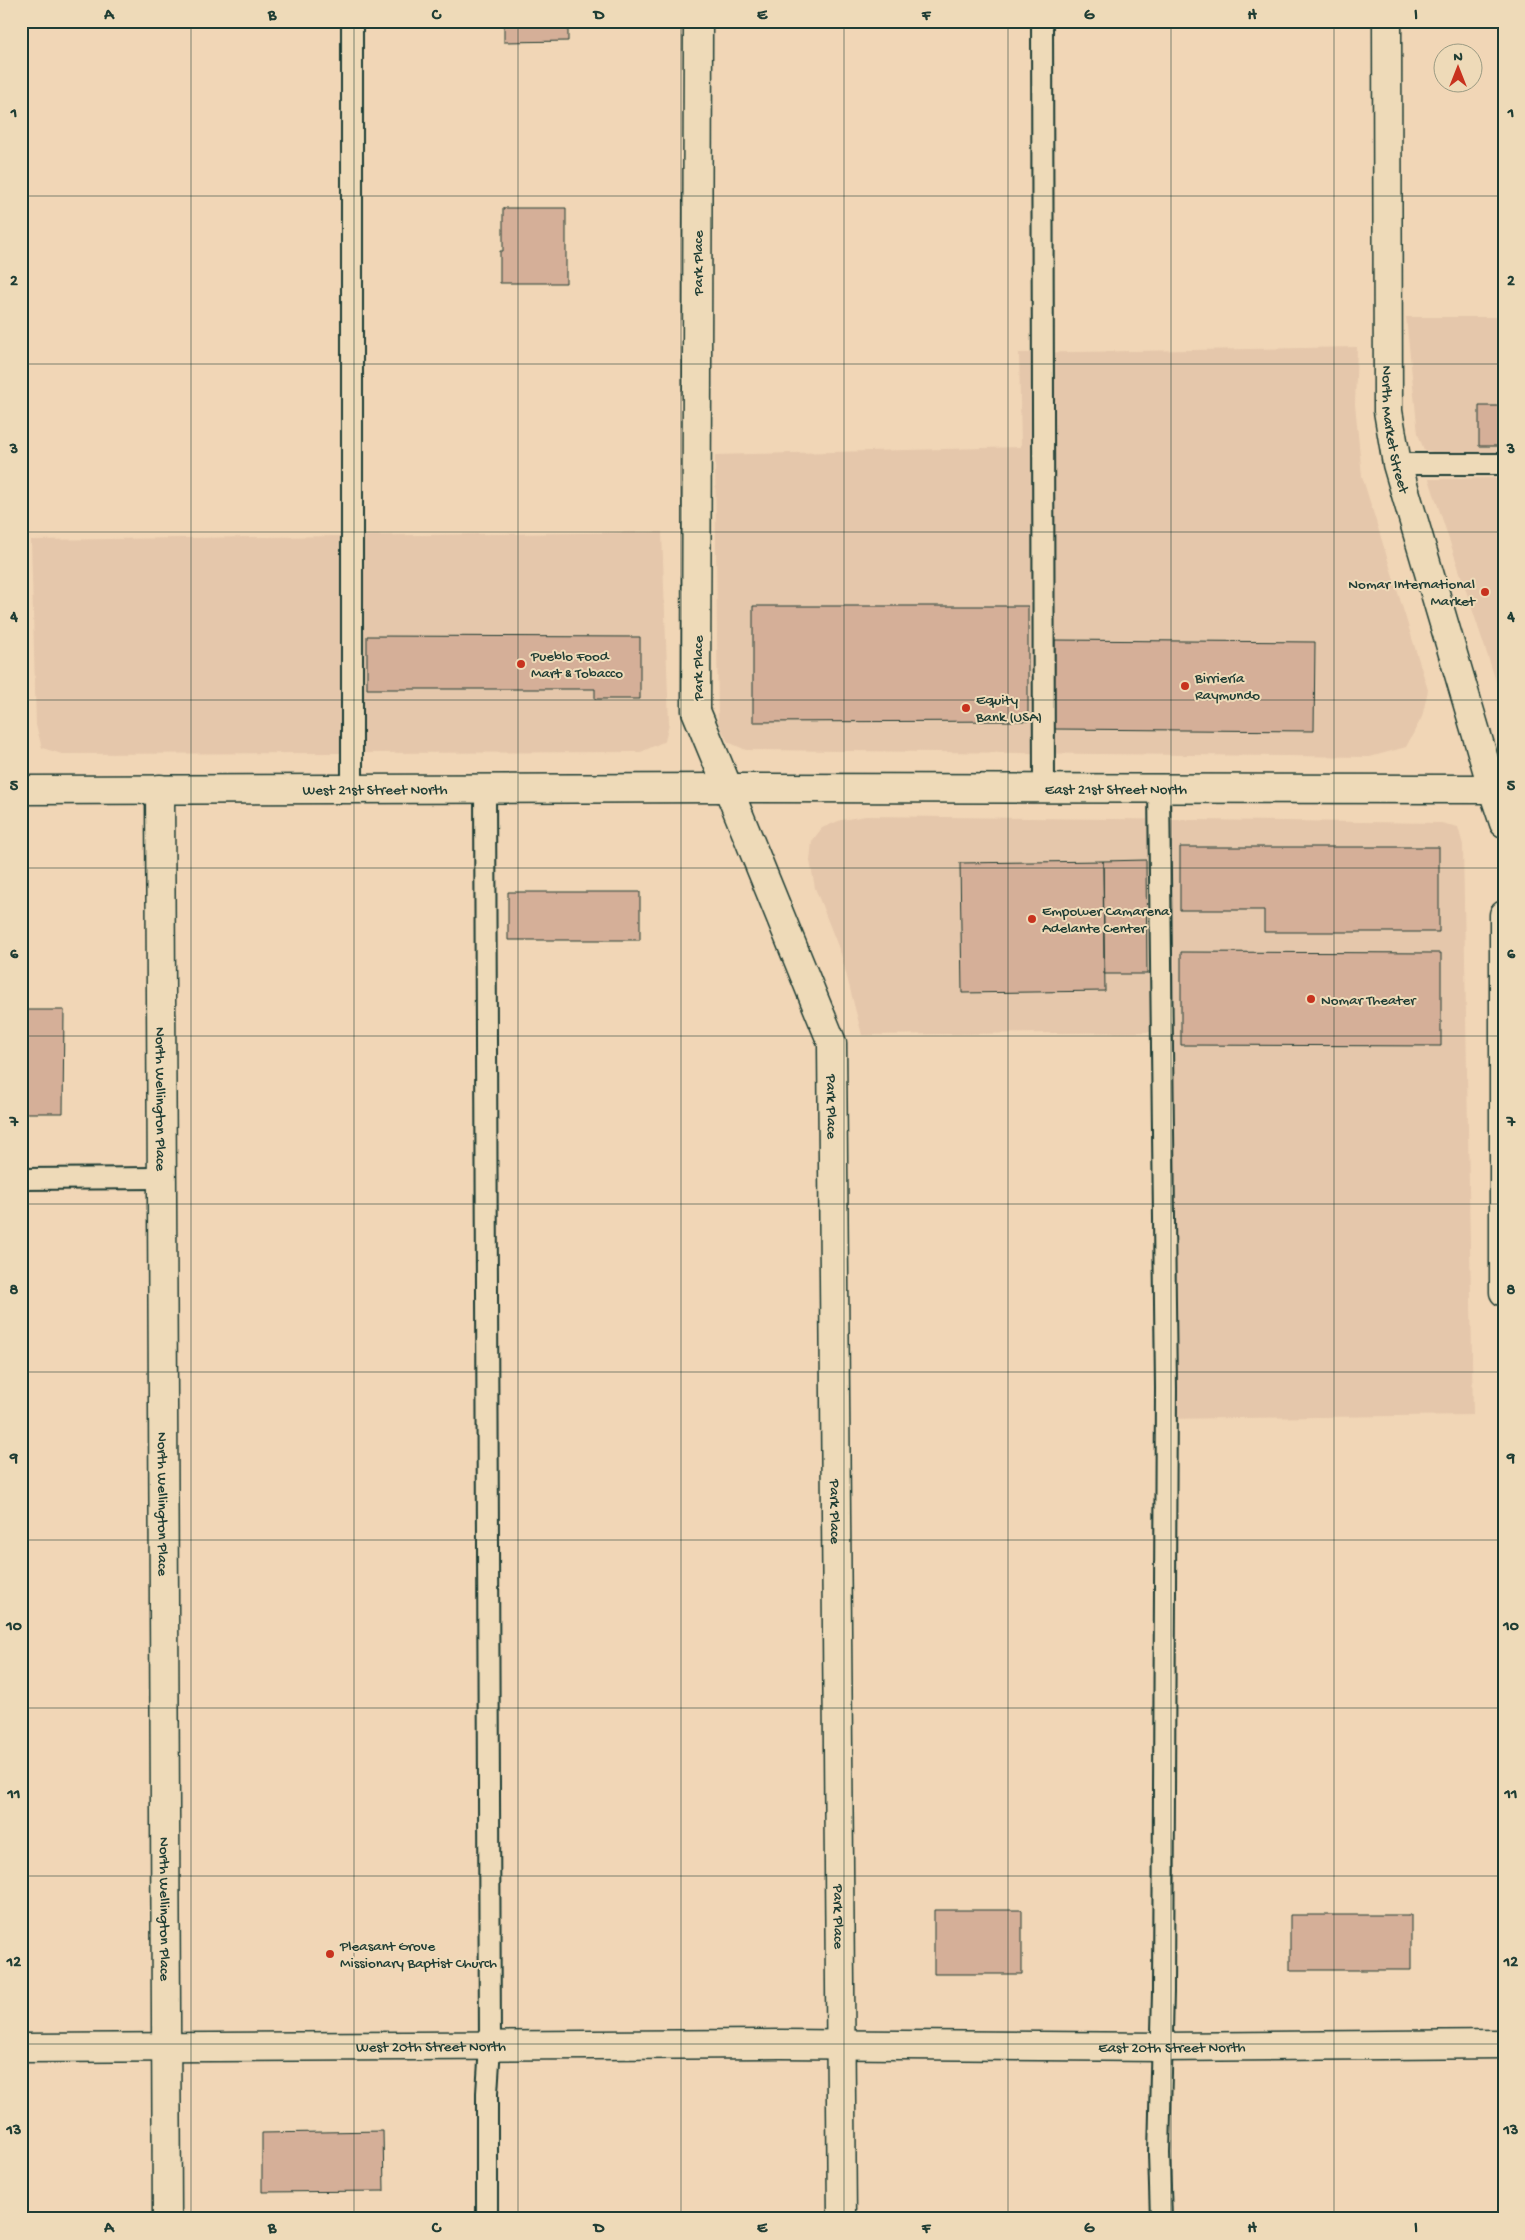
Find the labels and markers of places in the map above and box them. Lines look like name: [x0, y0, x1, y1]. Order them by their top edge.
place label: Nomar International Market: [1348, 576, 1477, 611]
marker: Nomar International Market: [1479, 586, 1491, 598]
place label: Pueblo Food Mart & Tobacco: [530, 648, 623, 683]
marker: Pueblo Food Mart & Tobacco: [515, 658, 527, 670]
place label: Birriería Raymundo: [1194, 670, 1260, 705]
marker: Birriería Raymundo: [1179, 680, 1191, 692]
place label: Equity Bank (USA): [975, 692, 1042, 727]
marker: Equity Bank (USA): [960, 702, 972, 714]
place label: Empower Camarena Adelante Center: [1042, 903, 1170, 938]
marker: Empower Camarena Adelante Center: [1026, 913, 1038, 925]
place label: Nomar Theater: [1321, 992, 1417, 1010]
marker: Nomar Theater: [1305, 993, 1317, 1005]
place label: Pleasant Grove Missionary Baptist Church: [339, 1938, 497, 1973]
marker: Pleasant Grove Missionary Baptist Church: [324, 1948, 336, 1960]

